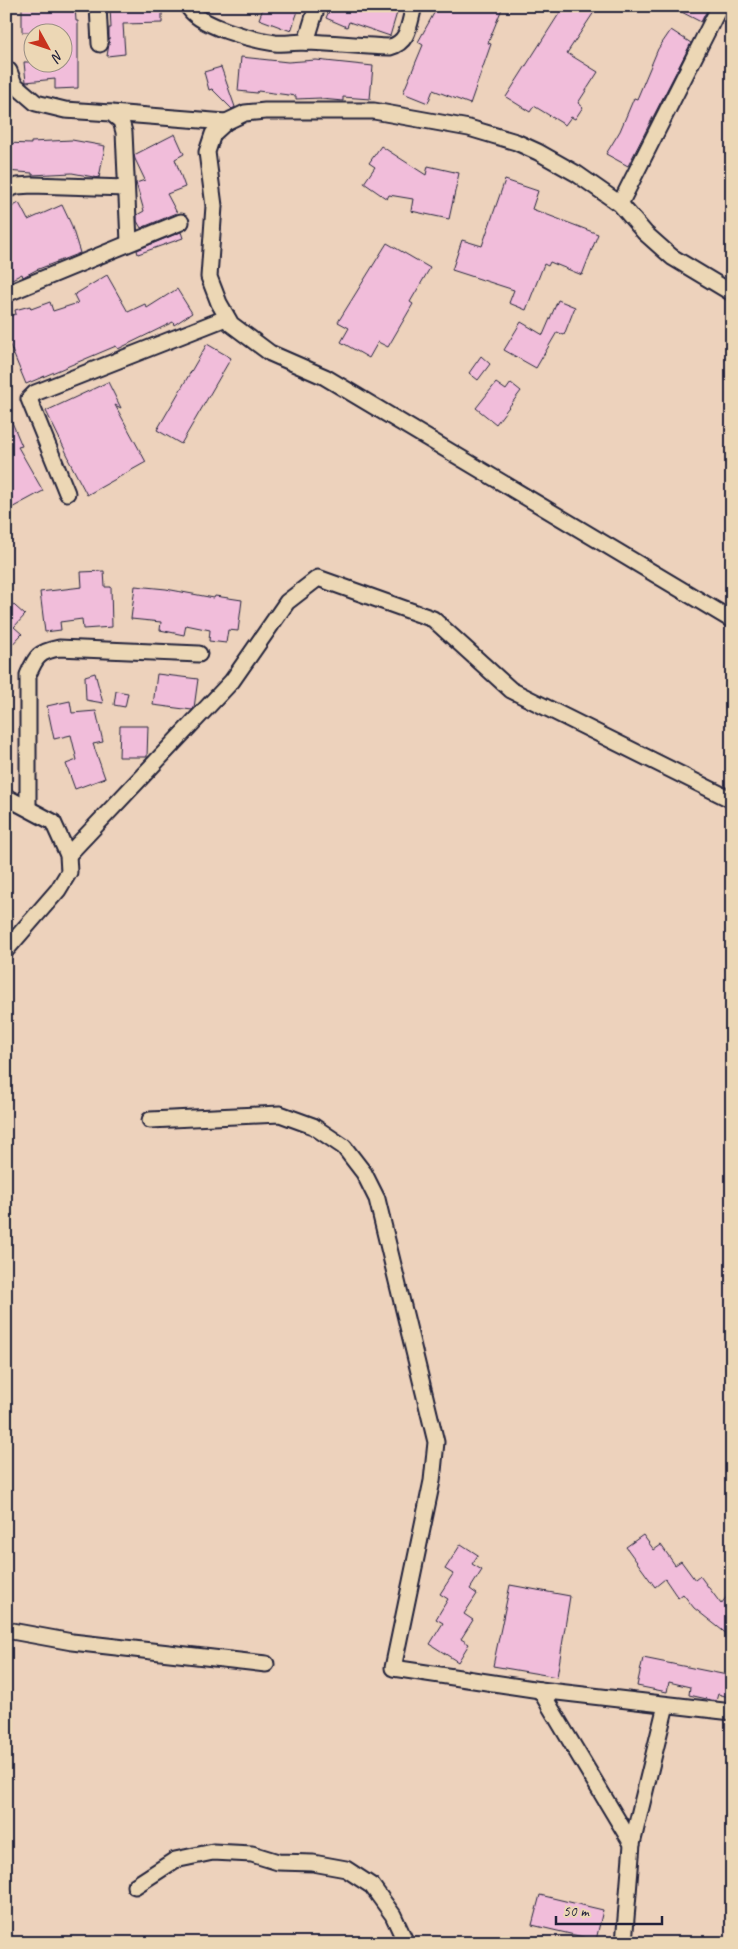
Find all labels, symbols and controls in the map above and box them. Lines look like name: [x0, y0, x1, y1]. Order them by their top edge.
north arrow: [22, 22, 72, 72]
text: N: [47, 47, 67, 67]
scale bar: [556, 1894, 662, 1926]
text: 50 m: [563, 1902, 590, 1921]

